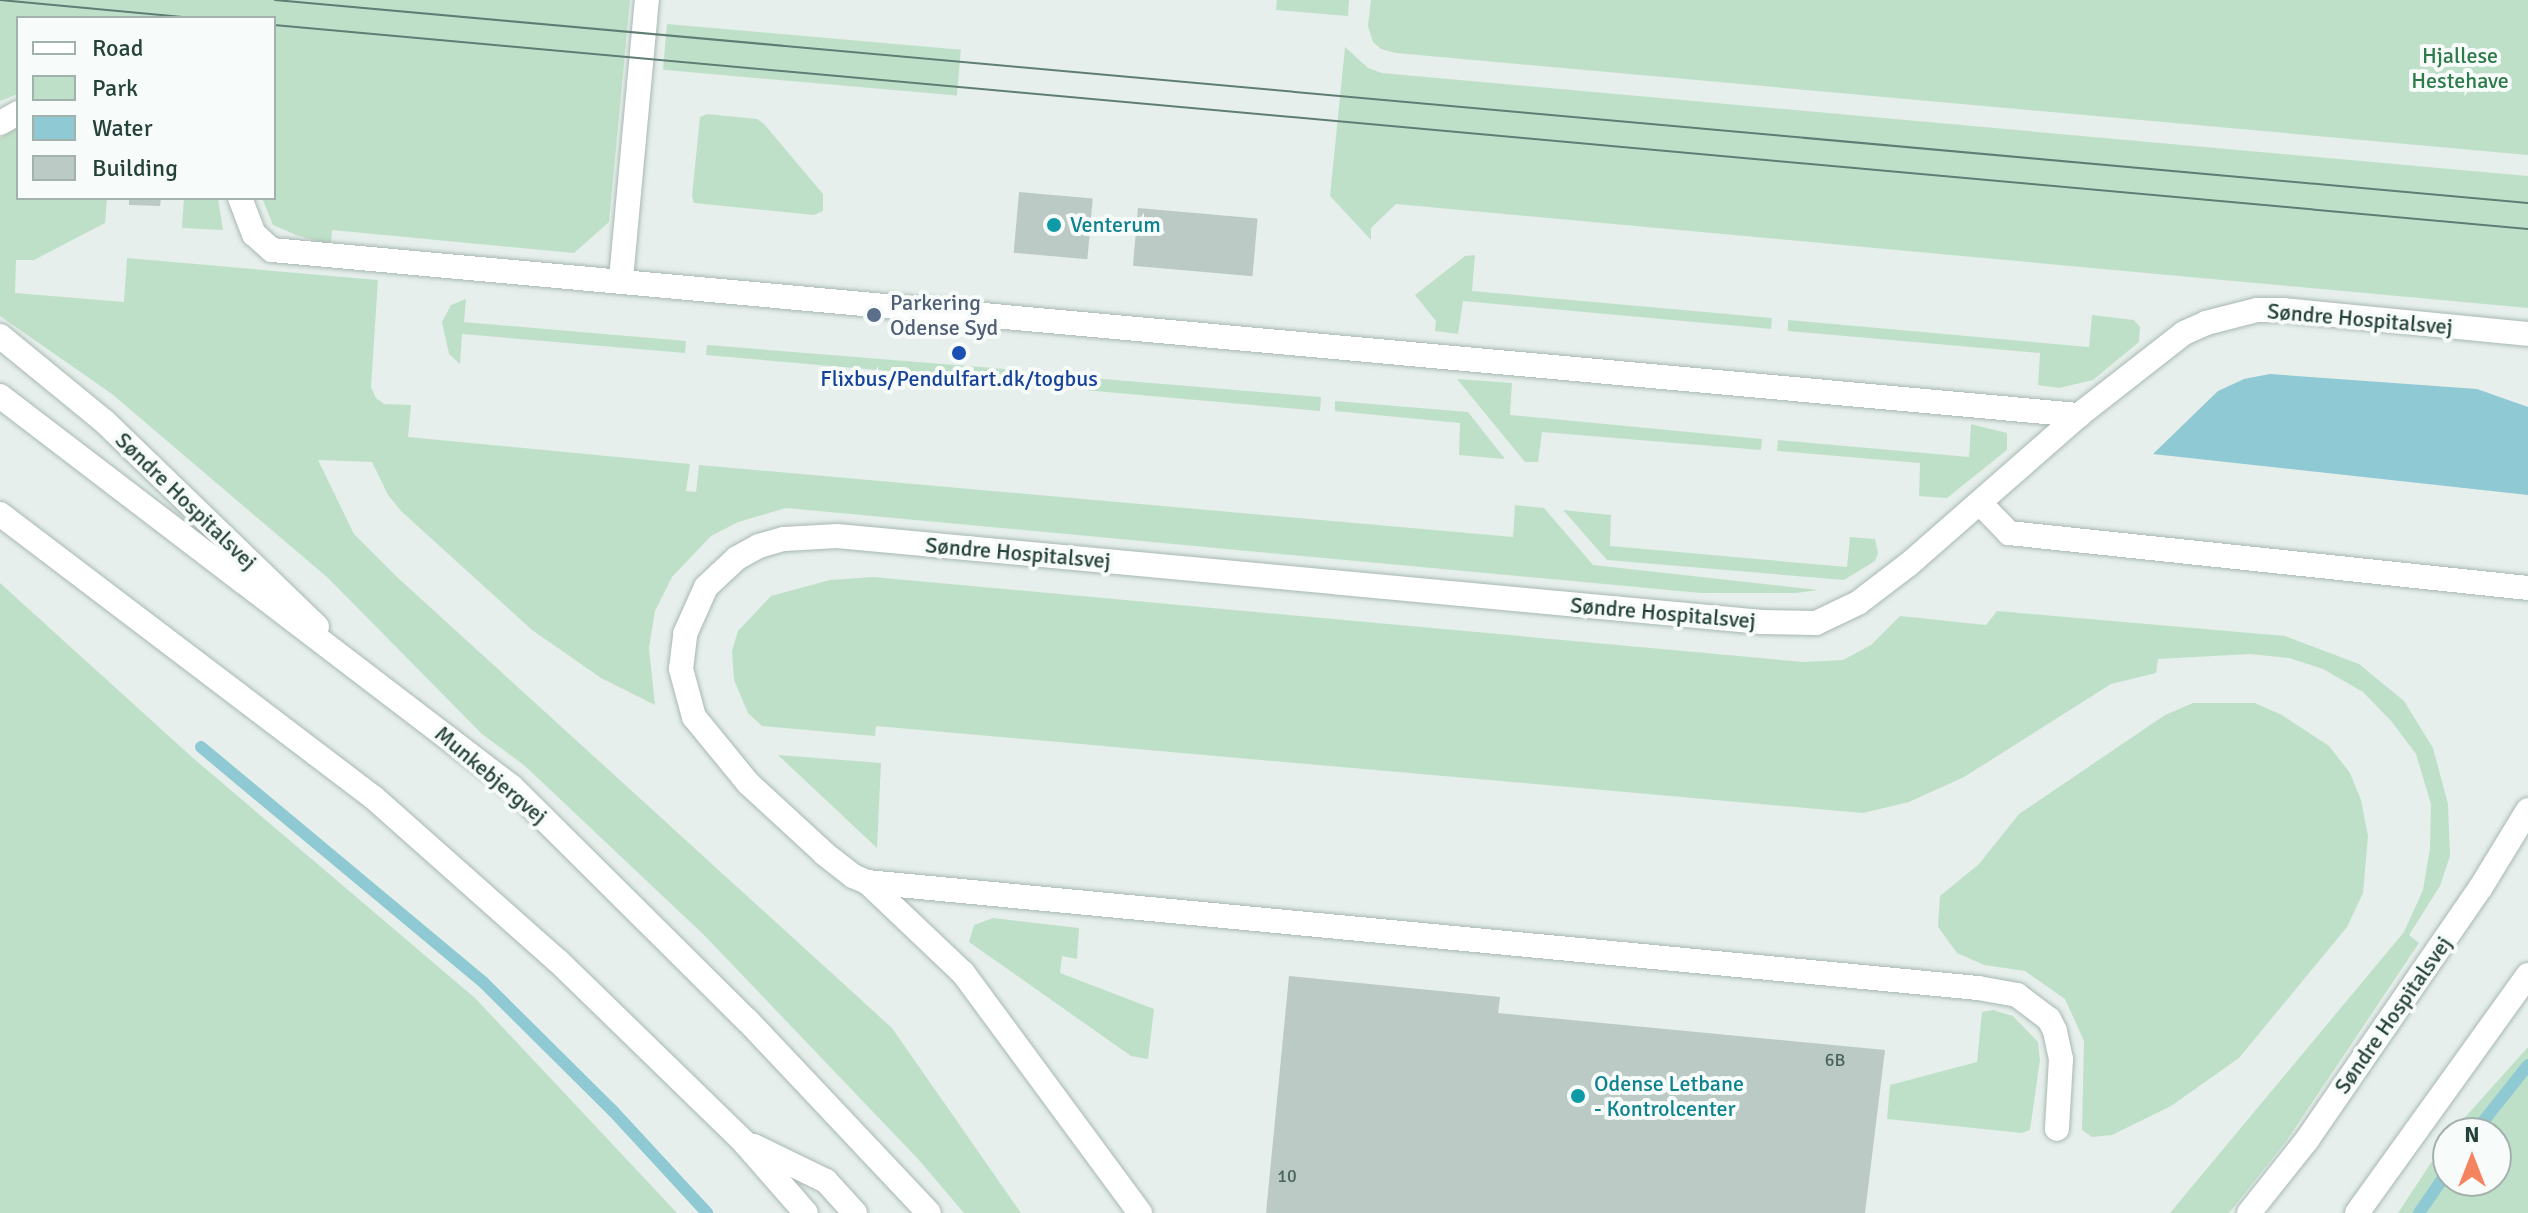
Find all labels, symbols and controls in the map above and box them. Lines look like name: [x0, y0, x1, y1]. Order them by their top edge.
legend: [16, 16, 276, 200]
text: Road: [92, 33, 143, 63]
park label: Hjallese Hestehave: [2411, 42, 2509, 94]
text: Park: [92, 73, 138, 103]
text: Water: [92, 113, 152, 143]
text: Building: [92, 153, 178, 183]
place label: Venterum: [1070, 212, 1161, 238]
marker: Venterum: [1045, 216, 1063, 234]
place label: Parkering Odense Syd: [890, 289, 998, 340]
street label: Søndre Hospitalsvej: [2266, 298, 2454, 340]
marker: Parkering Odense Syd: [865, 306, 883, 324]
marker: Flixbus/Pendulfart.dk/togbus: [950, 344, 968, 362]
place label: Flixbus/Pendulfart.dk/togbus: [820, 366, 1098, 392]
street label: Søndre Hospitalsvej: [110, 427, 262, 575]
street label: Søndre Hospitalsvej: [924, 532, 1112, 574]
street label: Søndre Hospitalsvej: [1569, 592, 1757, 634]
street label: Munkebjergvej: [429, 720, 553, 830]
street label: Søndre Hospitalsvej: [2329, 931, 2457, 1099]
house number: 6B: [1825, 1049, 1845, 1071]
place label: Odense Letbane - Kontrolcenter: [1594, 1070, 1744, 1122]
marker: Odense Letbane - Kontrolcenter: [1569, 1087, 1587, 1105]
north arrow: [2432, 1117, 2512, 1197]
text: N: [2464, 1121, 2480, 1148]
house number: 10: [1277, 1165, 1297, 1187]

